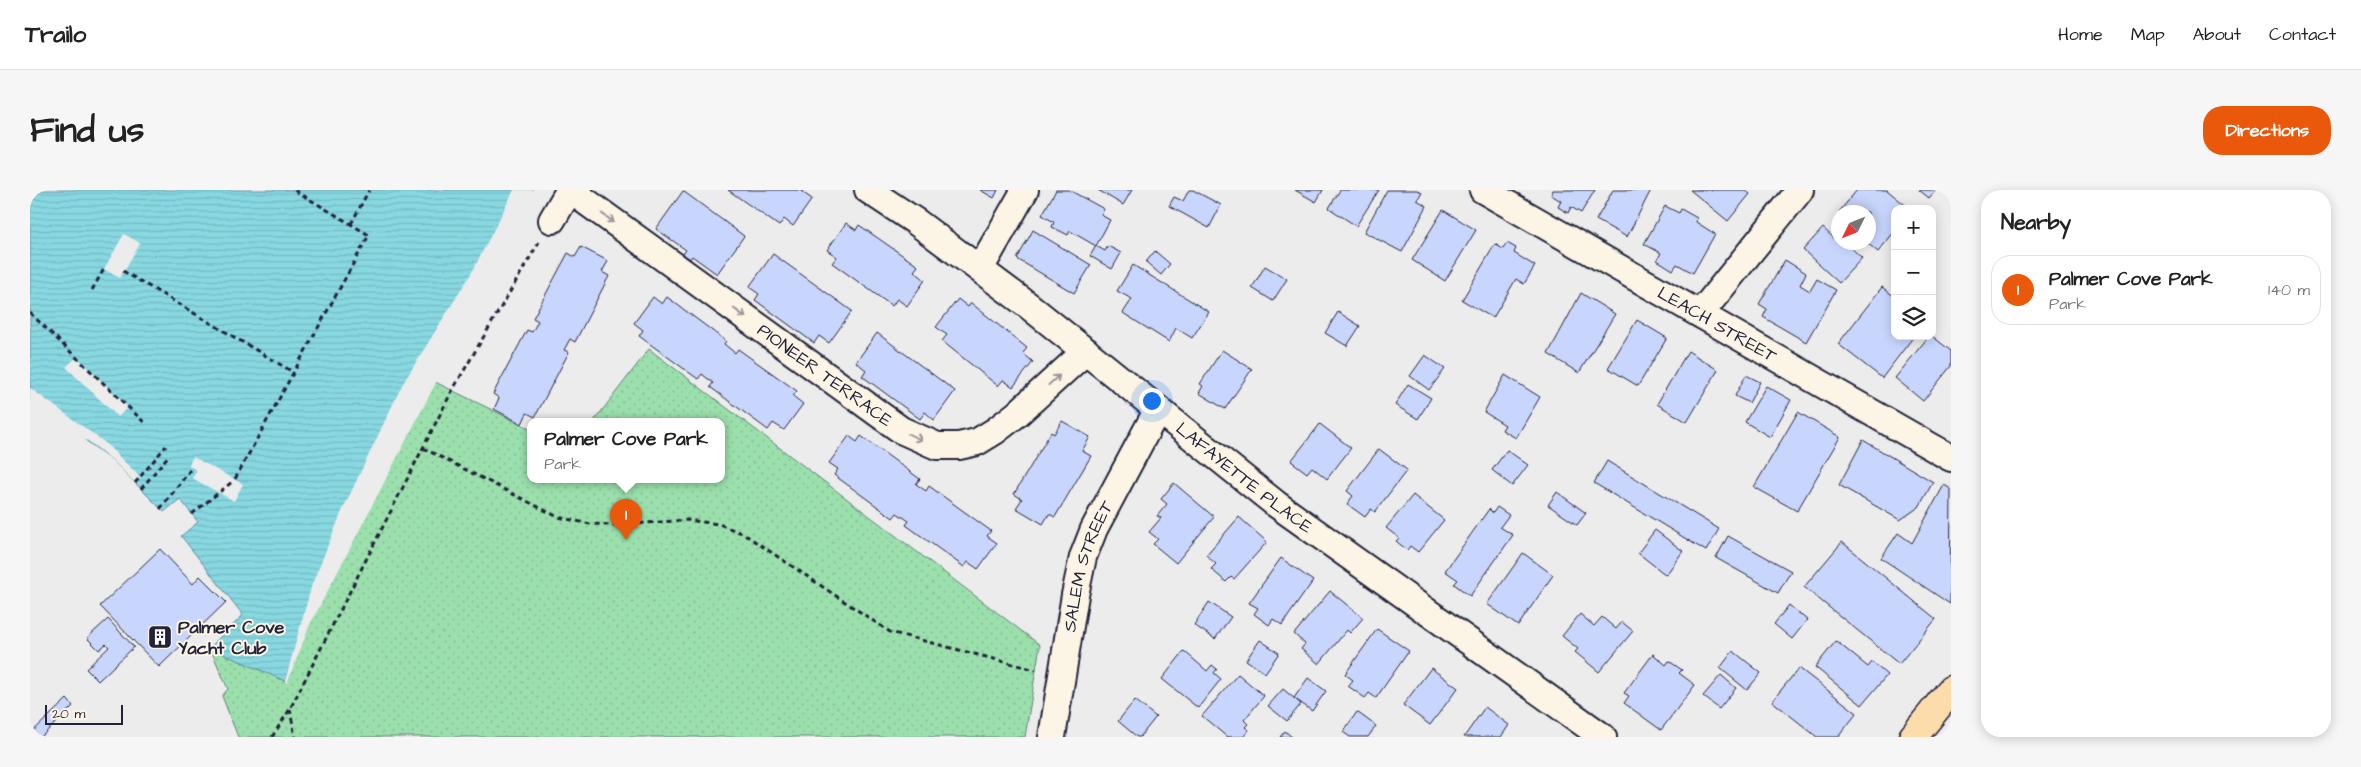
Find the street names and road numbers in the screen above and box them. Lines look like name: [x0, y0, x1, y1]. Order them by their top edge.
street label: LEACH STREET: [1653, 281, 1782, 369]
street label: PIONEER TERRACE: [752, 318, 898, 433]
street label: LAFAYETTE PLACE: [1170, 417, 1318, 540]
street label: SALEM STREET: [1057, 496, 1120, 634]

